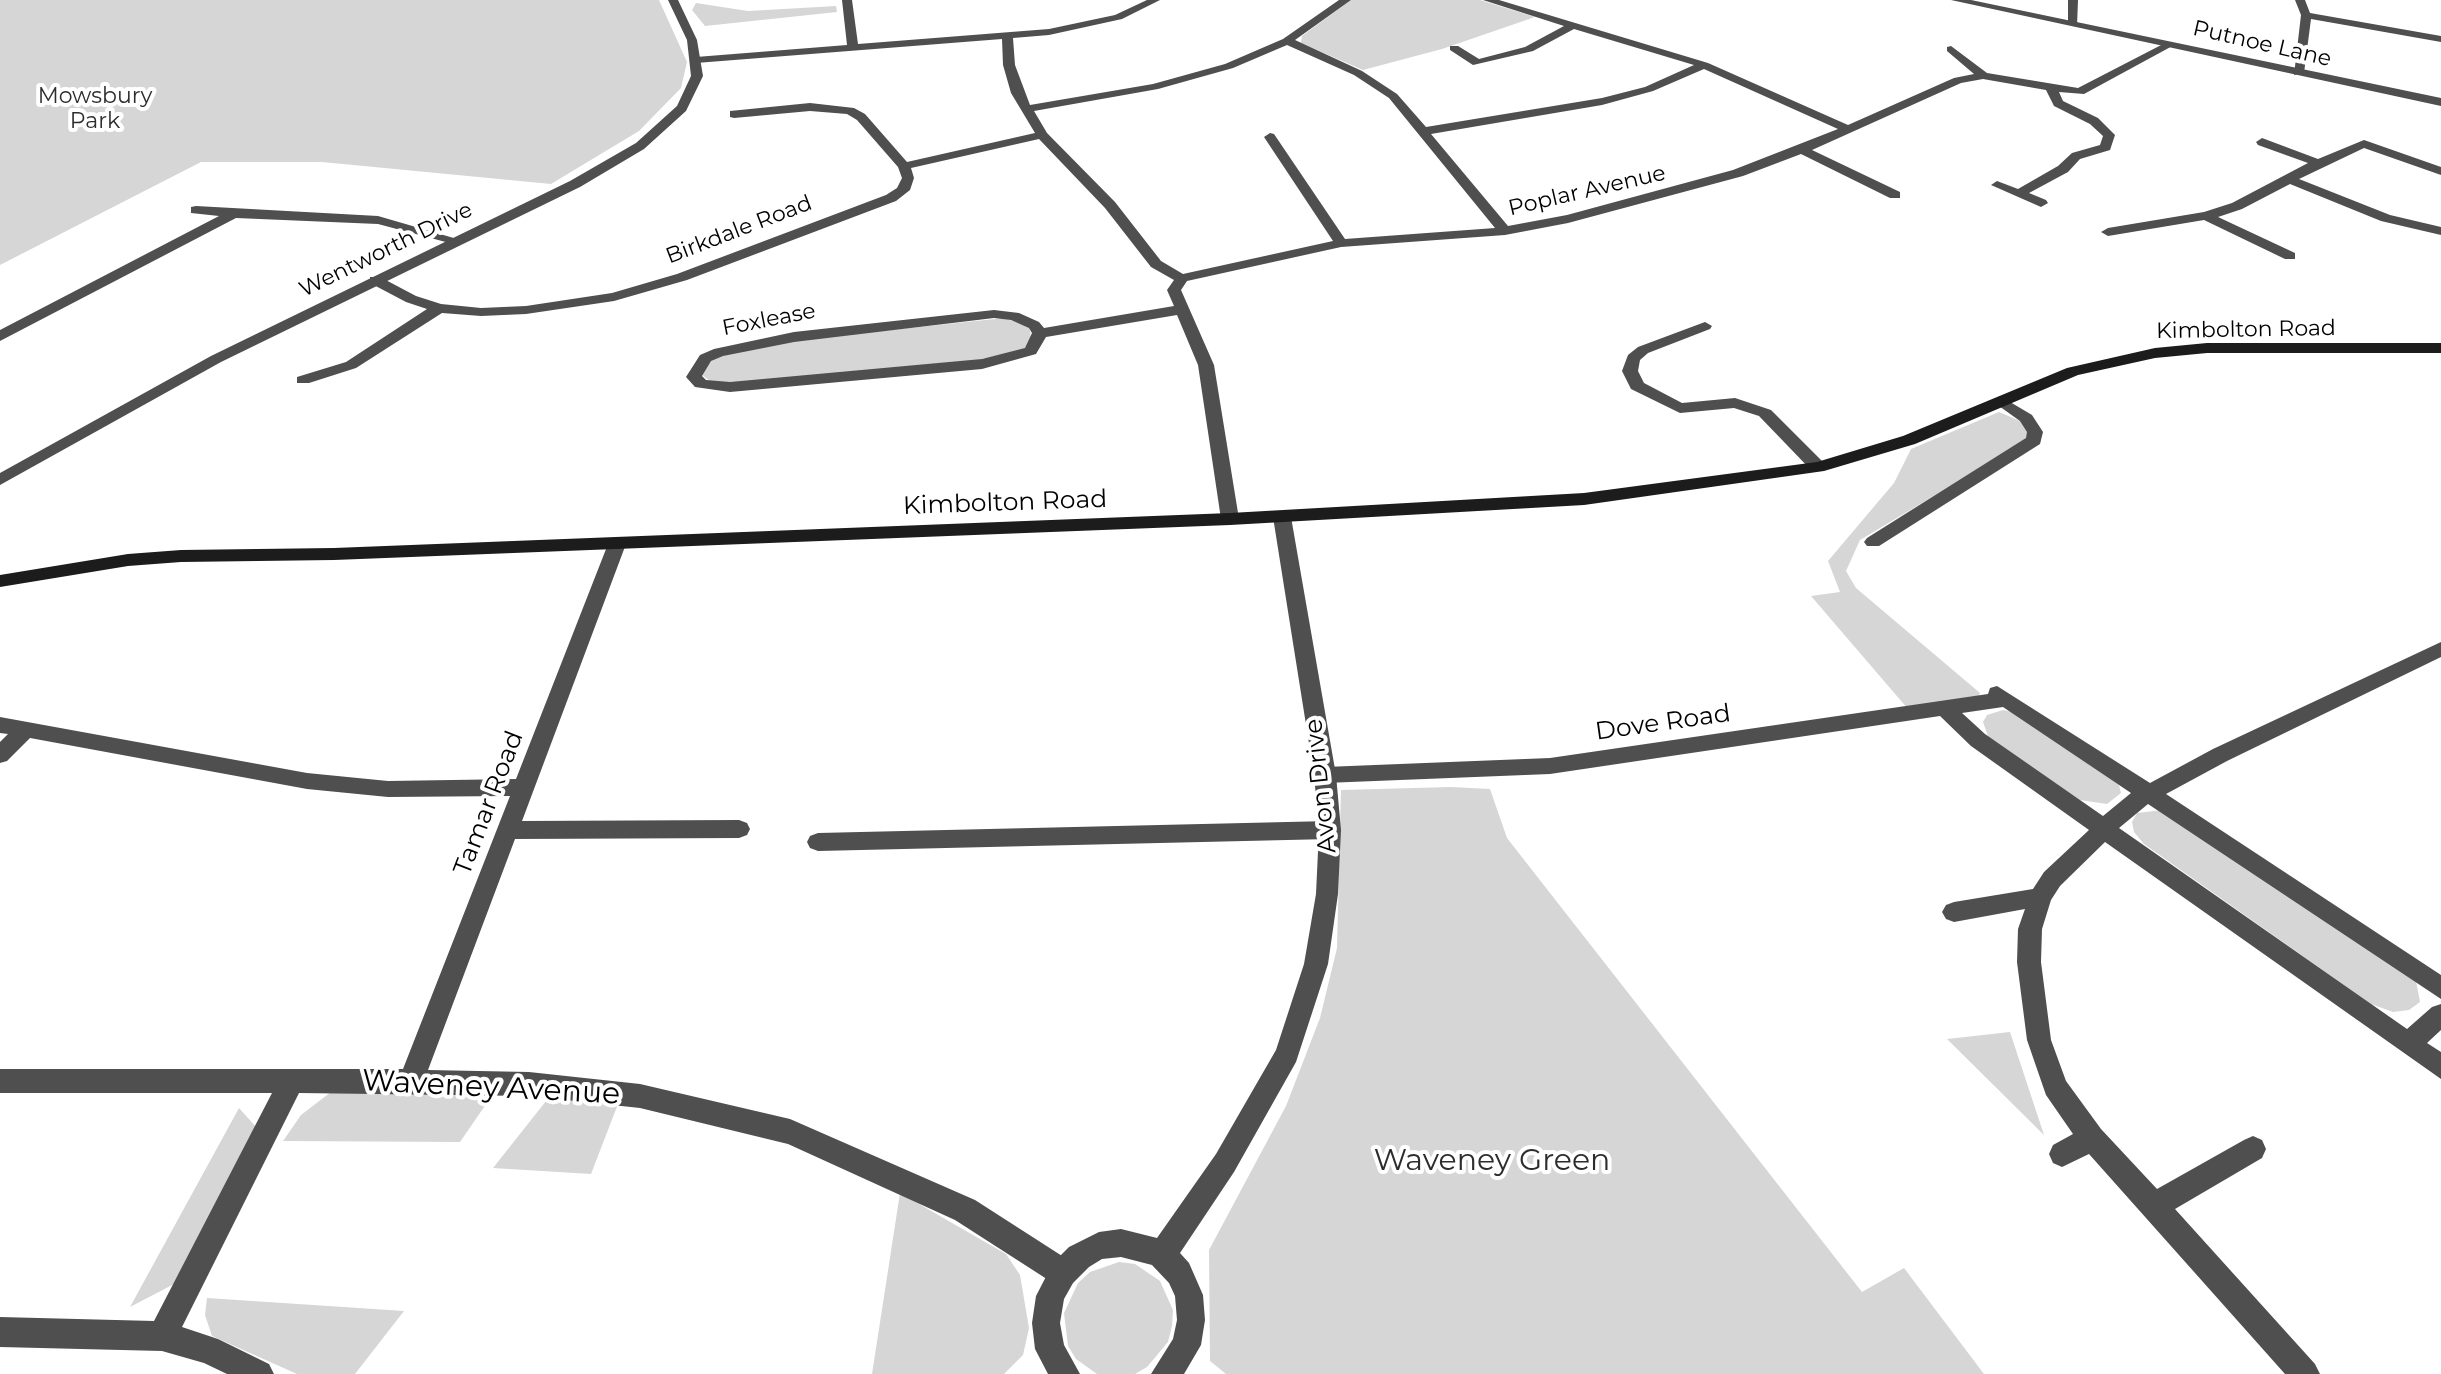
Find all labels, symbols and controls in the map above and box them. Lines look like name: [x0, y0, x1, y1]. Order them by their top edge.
street label: Putnoe Lane: [2190, 15, 2334, 73]
park label: Mowsbury Park: [38, 84, 152, 136]
street label: Poplar Avenue: [1506, 160, 1668, 222]
street label: Birkdale Road: [662, 190, 816, 270]
street label: Wentworth Drive: [295, 197, 477, 303]
street label: Foxlease: [720, 298, 818, 342]
street label: Kimbolton Road: [2156, 315, 2336, 345]
street label: Kimbolton Road: [902, 484, 1108, 522]
street label: Dove Road: [1594, 699, 1732, 747]
street label: Avon Drive: [1299, 717, 1343, 855]
street label: Tamar Road: [448, 727, 530, 879]
street label: Waveney Avenue: [361, 1063, 621, 1113]
park label: Waveney Green: [1374, 1143, 1610, 1179]

